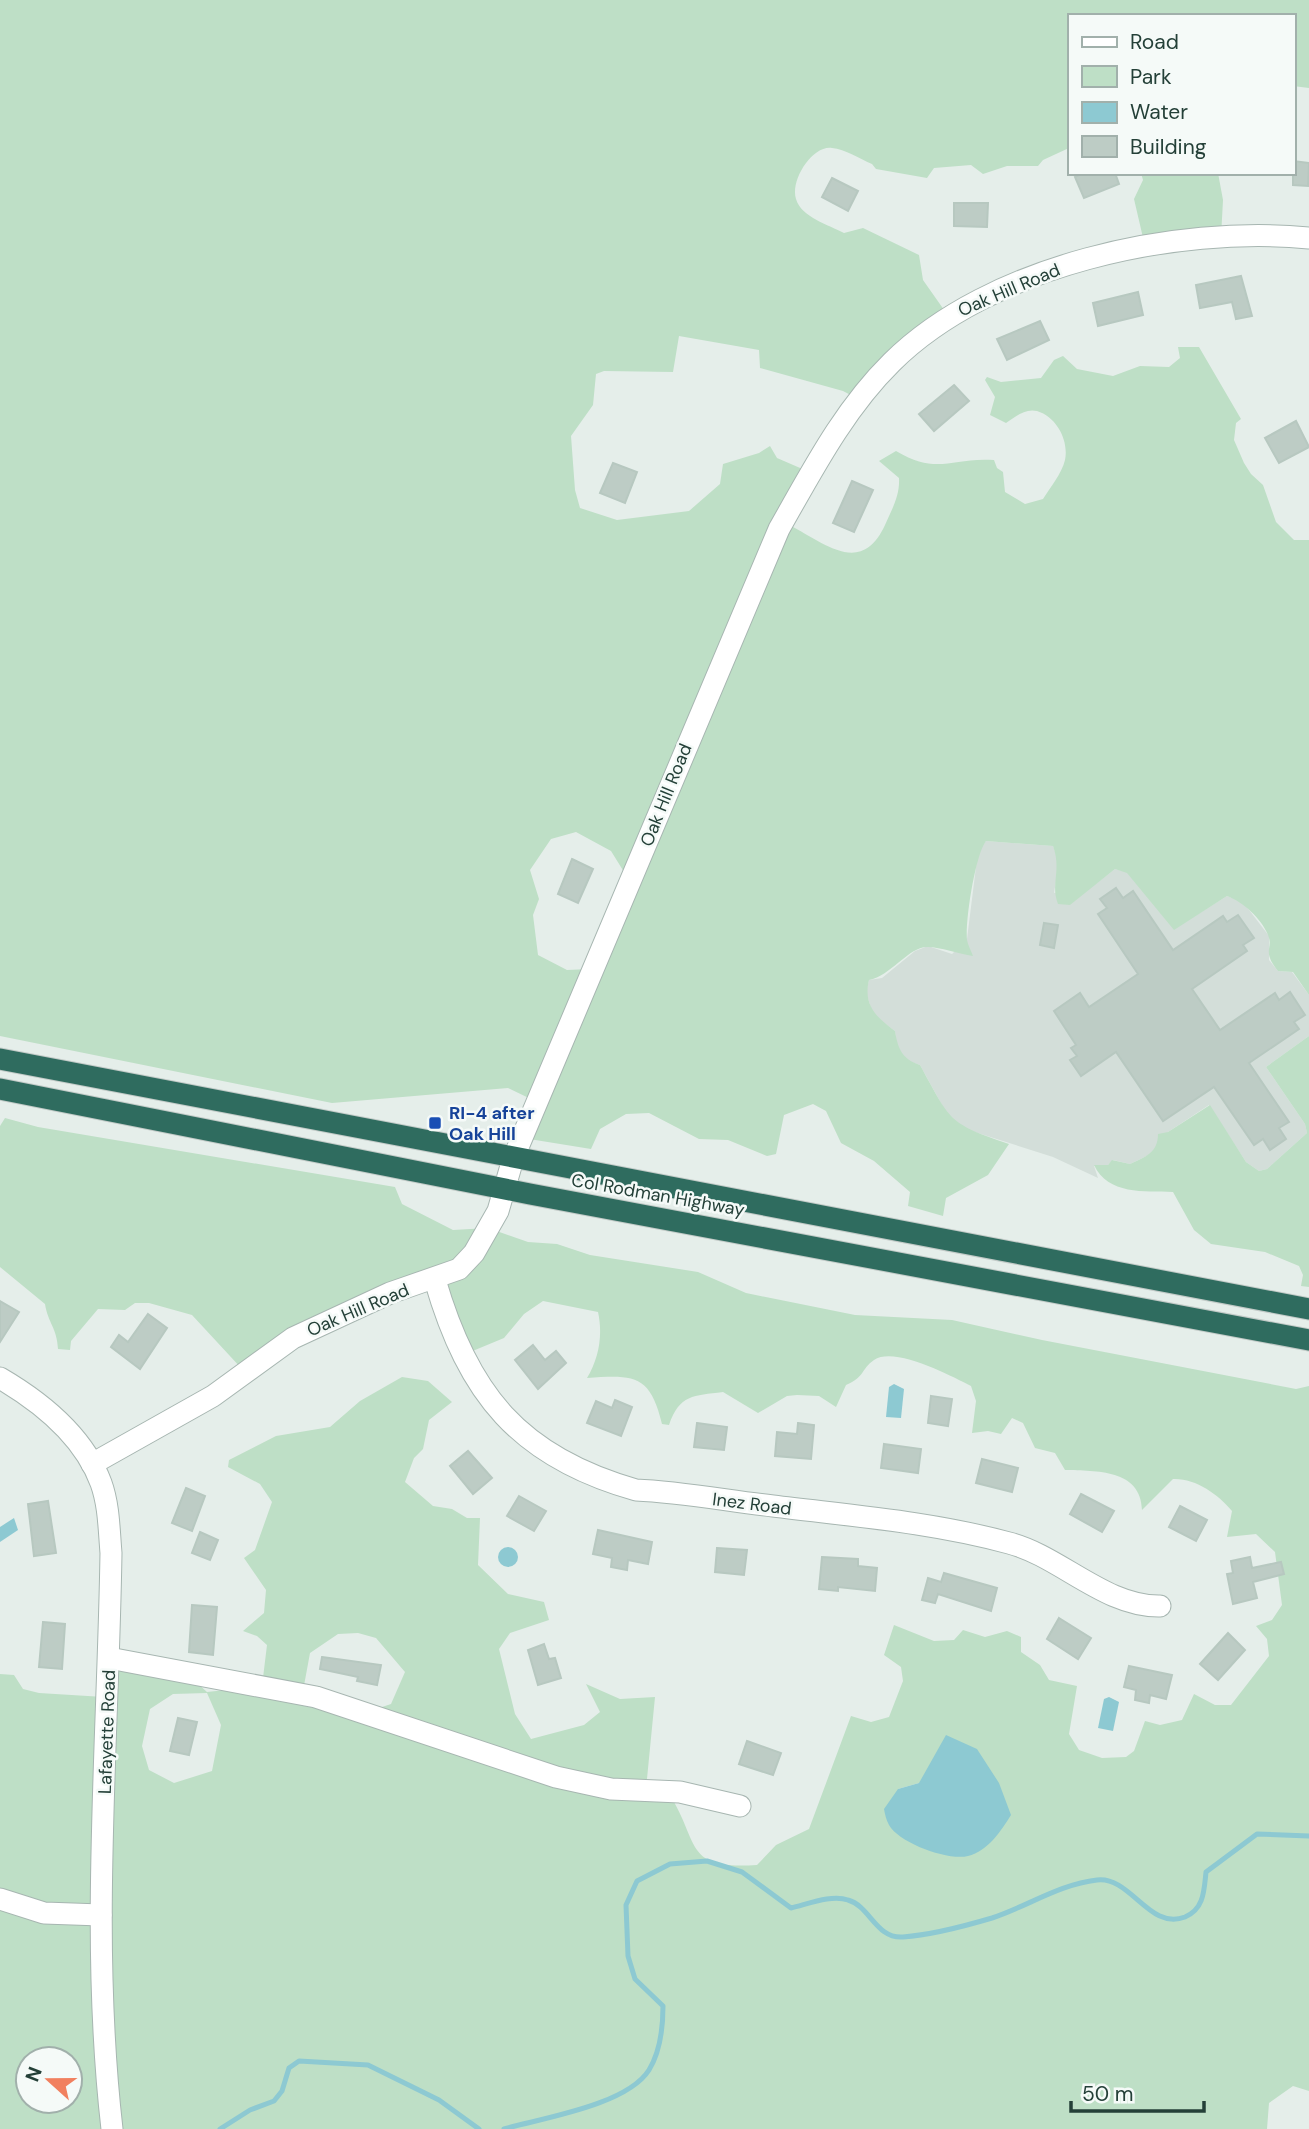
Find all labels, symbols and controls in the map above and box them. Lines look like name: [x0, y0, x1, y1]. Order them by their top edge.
legend: [1068, 14, 1295, 175]
text: Road: [1130, 28, 1179, 56]
text: Park: [1130, 63, 1172, 91]
text: Water: [1130, 98, 1188, 126]
text: Building: [1130, 133, 1207, 161]
street label: Oak Hill Road: [954, 258, 1064, 322]
street label: Oak Hill Road: [634, 740, 698, 850]
place label: RI-4 after Oak Hill: [449, 1101, 535, 1146]
marker: RI-4 after Oak Hill: [427, 1115, 443, 1131]
street label: Col Rodman Highway: [570, 1168, 746, 1222]
street label: Oak Hill Road: [303, 1278, 413, 1342]
street label: Inez Road: [711, 1487, 793, 1521]
street label: Lafayette Road: [93, 1669, 121, 1795]
north arrow: [14, 2045, 84, 2115]
text: N: [19, 2063, 48, 2085]
scale bar: [1071, 2070, 1204, 2114]
text: 50 m: [1082, 2080, 1133, 2108]

